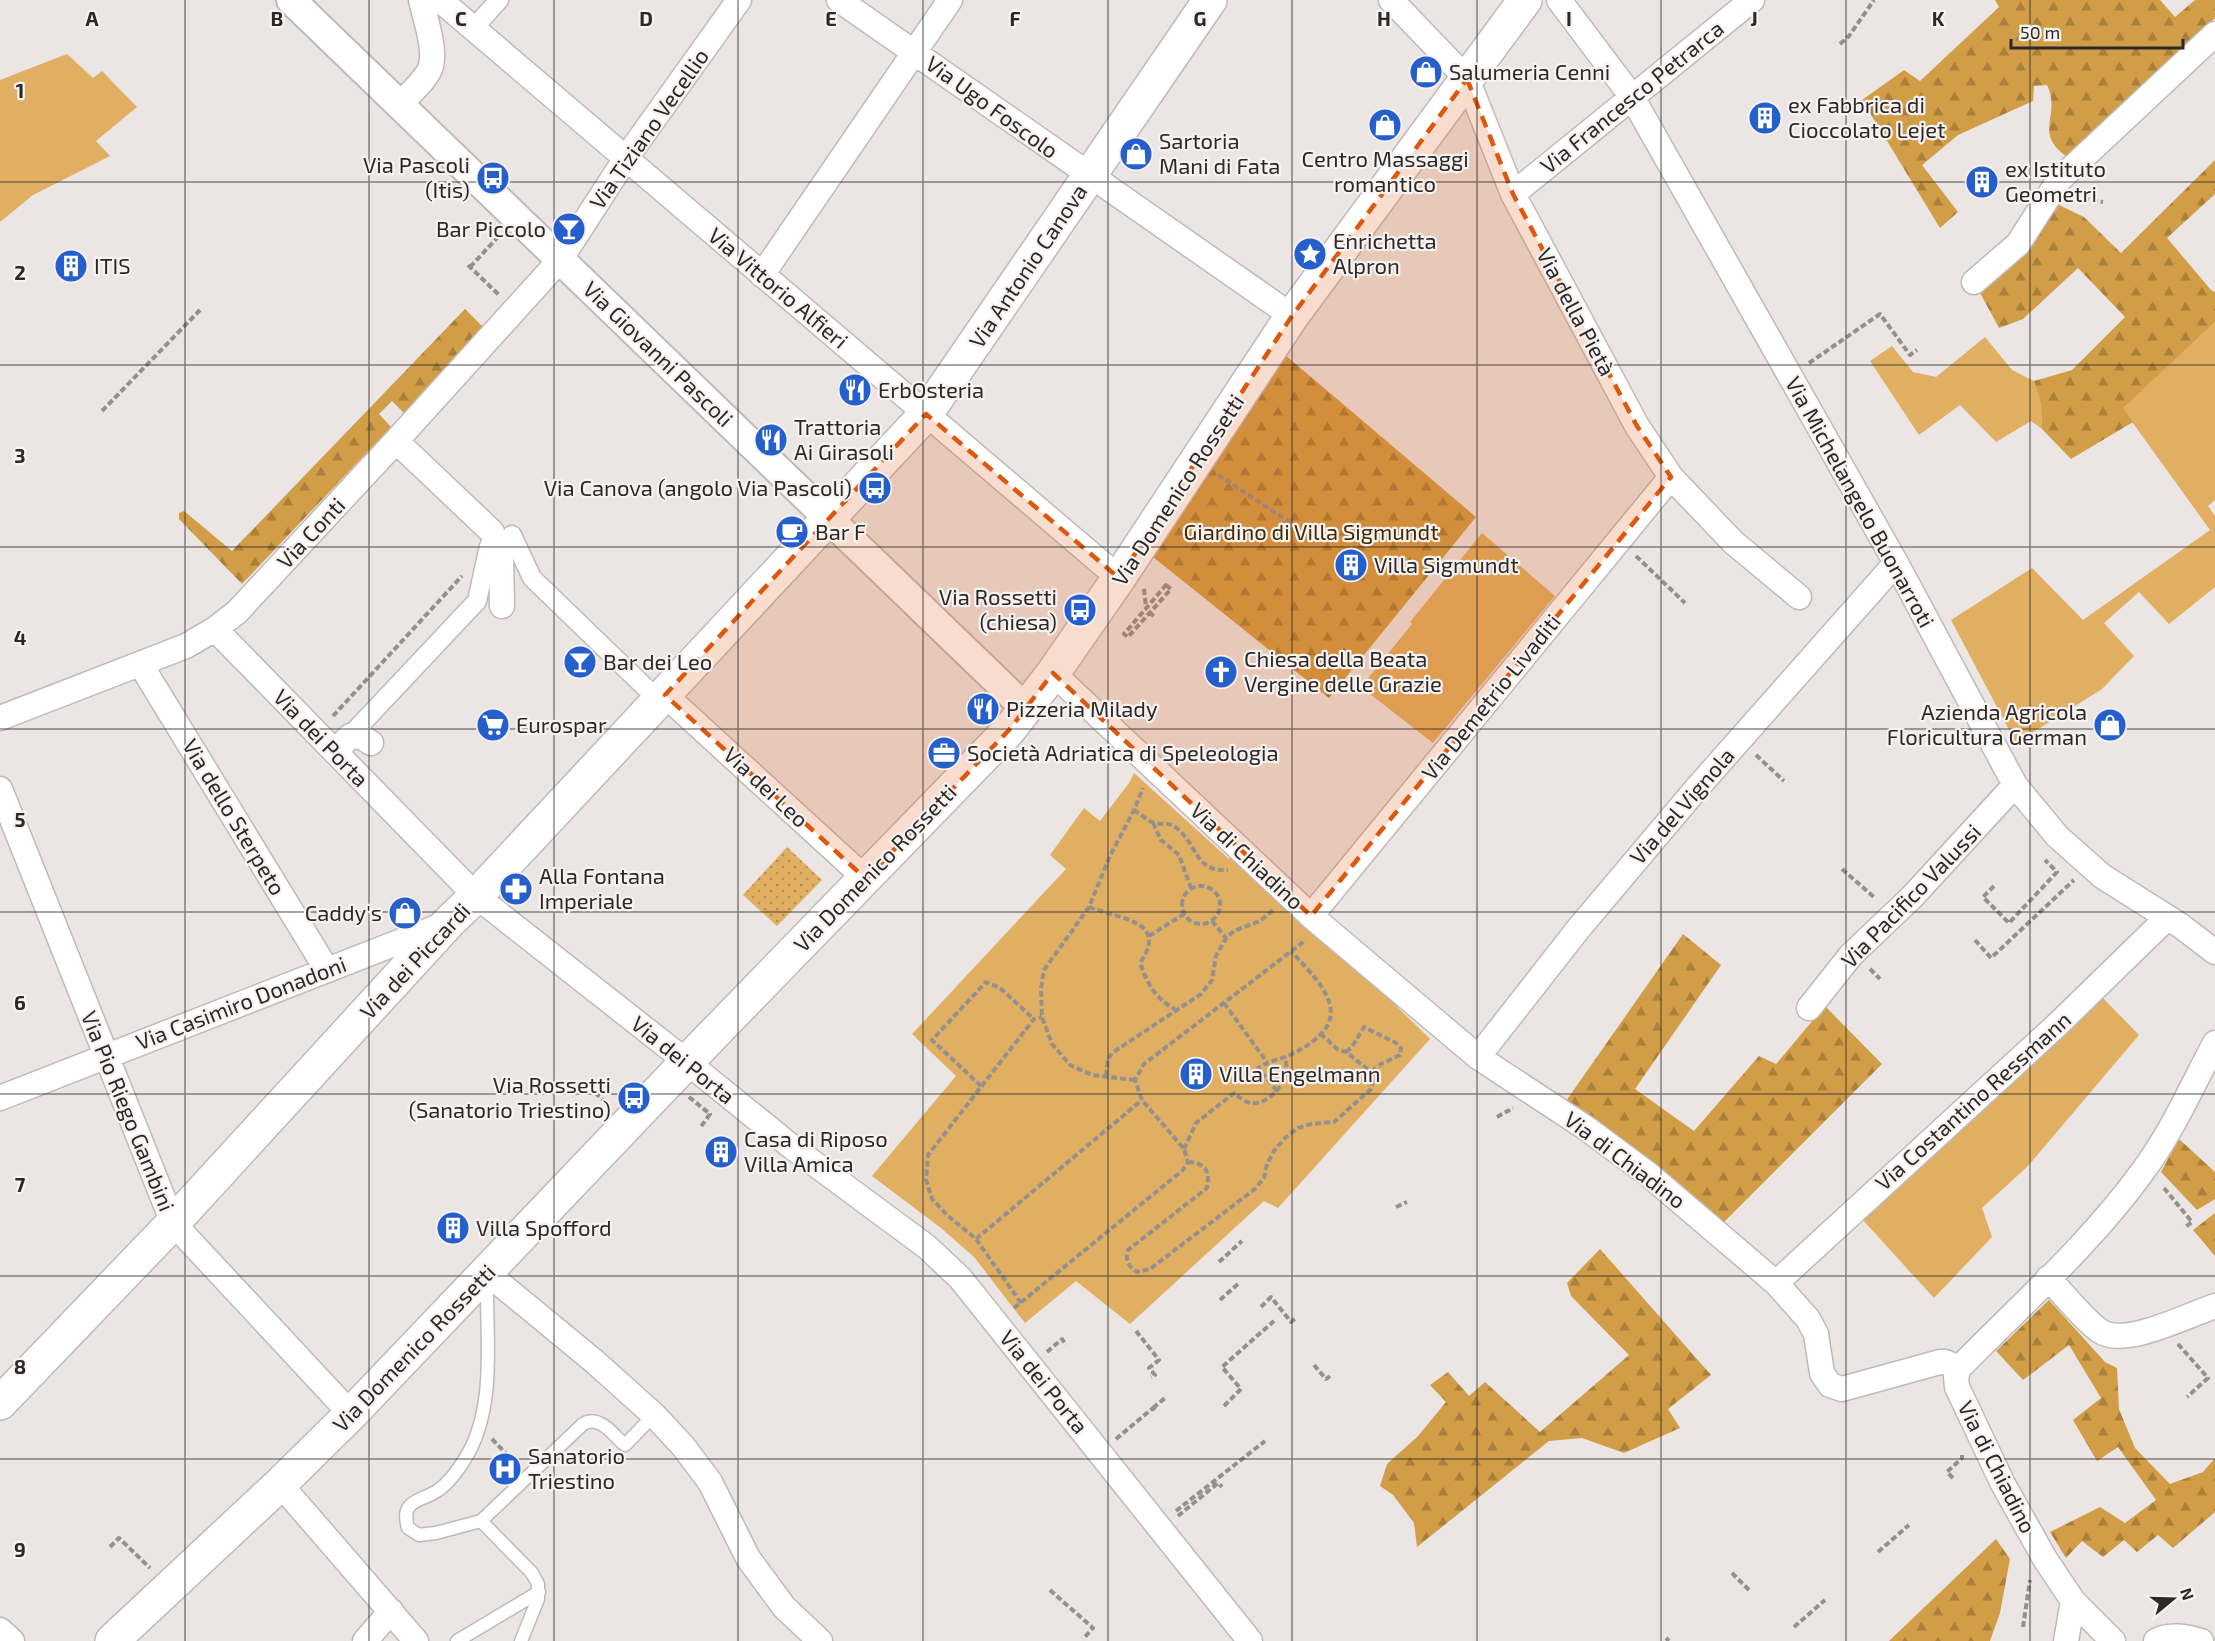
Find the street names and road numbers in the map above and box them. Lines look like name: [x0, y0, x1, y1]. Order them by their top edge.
street label: Via Francesco Petrarca: [1535, 14, 1728, 178]
street label: Via Tiziano Vecellio: [583, 43, 713, 214]
street label: Via Ugo Foscolo: [921, 49, 1064, 163]
street label: Via Antonio Canova: [963, 179, 1092, 352]
street label: Via Vittorio Alfieri: [704, 221, 854, 353]
street label: Via della Pietà: [1532, 243, 1621, 380]
street label: Via Giovanni Pascoli: [578, 275, 739, 431]
street label: Via Michelangelo Buonarroti: [1781, 372, 1941, 631]
street label: Via Domenico Rossetti: [1106, 389, 1249, 590]
street label: Via Conti: [271, 491, 350, 573]
street label: Via Demetrio Livaditi: [1415, 608, 1565, 784]
street label: Via dei Porta: [269, 683, 375, 791]
street label: Via dello Sterpeto: [178, 734, 292, 899]
street label: Via dei Leo: [719, 741, 814, 832]
street label: Via del Vignola: [1624, 742, 1739, 869]
street label: Via Domenico Rossetti: [788, 778, 961, 956]
street label: Via di Chiadino: [1186, 796, 1310, 914]
street label: Via Pacifico Valussi: [1835, 818, 1985, 973]
street label: Via dei Piccardi: [354, 897, 475, 1024]
street label: Via Casimiro Donadoni: [132, 950, 349, 1054]
street label: Via Costantino Ressmann: [1869, 1006, 2075, 1195]
street label: Via Pio Riego Gambini: [77, 1007, 181, 1214]
street label: Via dei Porta: [627, 1010, 740, 1109]
street label: Via di Chiadino: [1560, 1105, 1691, 1213]
street label: Via Domenico Rossetti: [327, 1258, 500, 1436]
street label: Via dei Porta: [995, 1325, 1094, 1438]
street label: Via di Chiadino: [1953, 1396, 2042, 1537]

